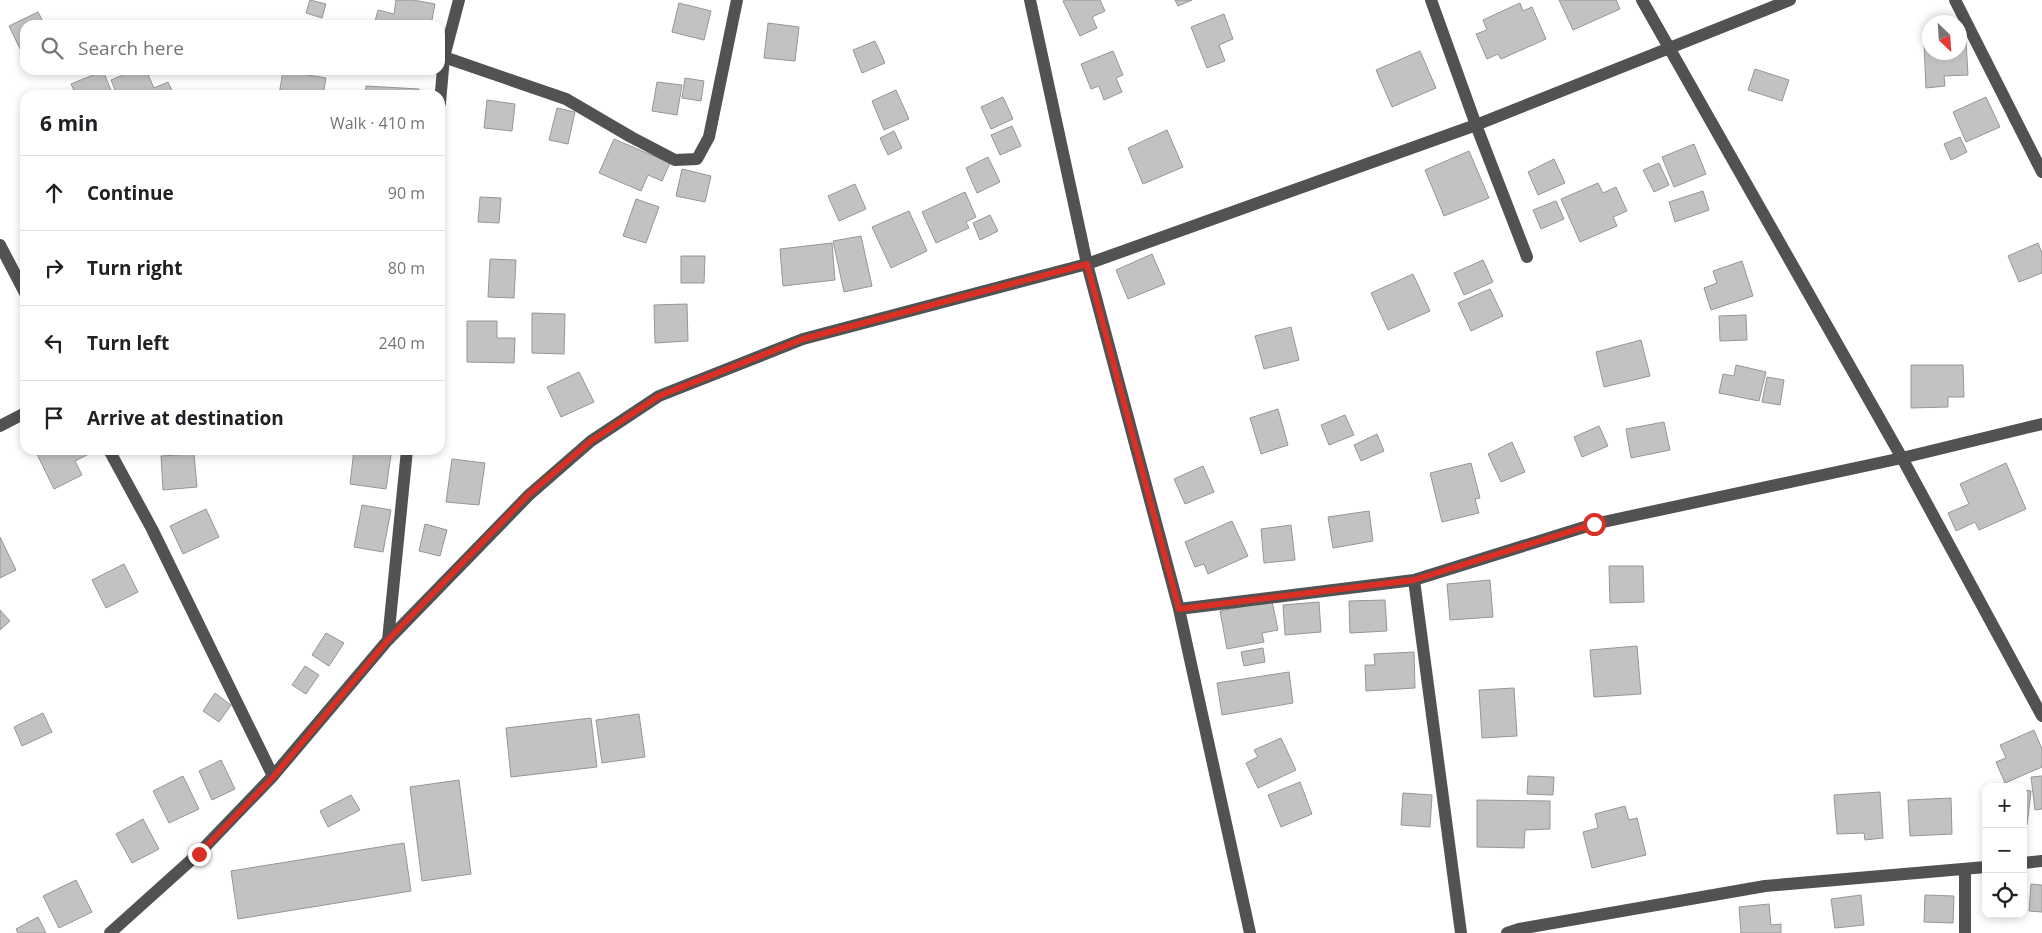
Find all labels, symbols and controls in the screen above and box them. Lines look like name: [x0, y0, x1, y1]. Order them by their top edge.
north arrow: [1922, 15, 1967, 60]
search box: [20, 20, 445, 75]
icon: search: [38, 34, 66, 62]
text: Search here: [78, 35, 184, 61]
text: 6 min: [40, 109, 98, 137]
text: Walk · 410 m: [330, 112, 425, 134]
icon: ahead: [40, 179, 68, 207]
text: Continue: [87, 180, 174, 206]
text: 90 m: [388, 182, 425, 204]
icon: right: [40, 254, 68, 282]
text: Turn right: [87, 255, 182, 281]
text: 80 m: [388, 257, 425, 279]
icon: left: [40, 329, 68, 357]
text: Turn left: [87, 330, 169, 356]
text: 240 m: [379, 332, 425, 354]
icon: arrive: [40, 404, 68, 432]
text: Arrive at destination: [87, 405, 284, 431]
route start: [1583, 513, 1606, 536]
map controls: [1982, 783, 2027, 918]
button: +: [1982, 783, 2027, 828]
button: −: [1982, 828, 2027, 873]
route end: [188, 843, 211, 866]
button: locate: [1982, 873, 2027, 918]

